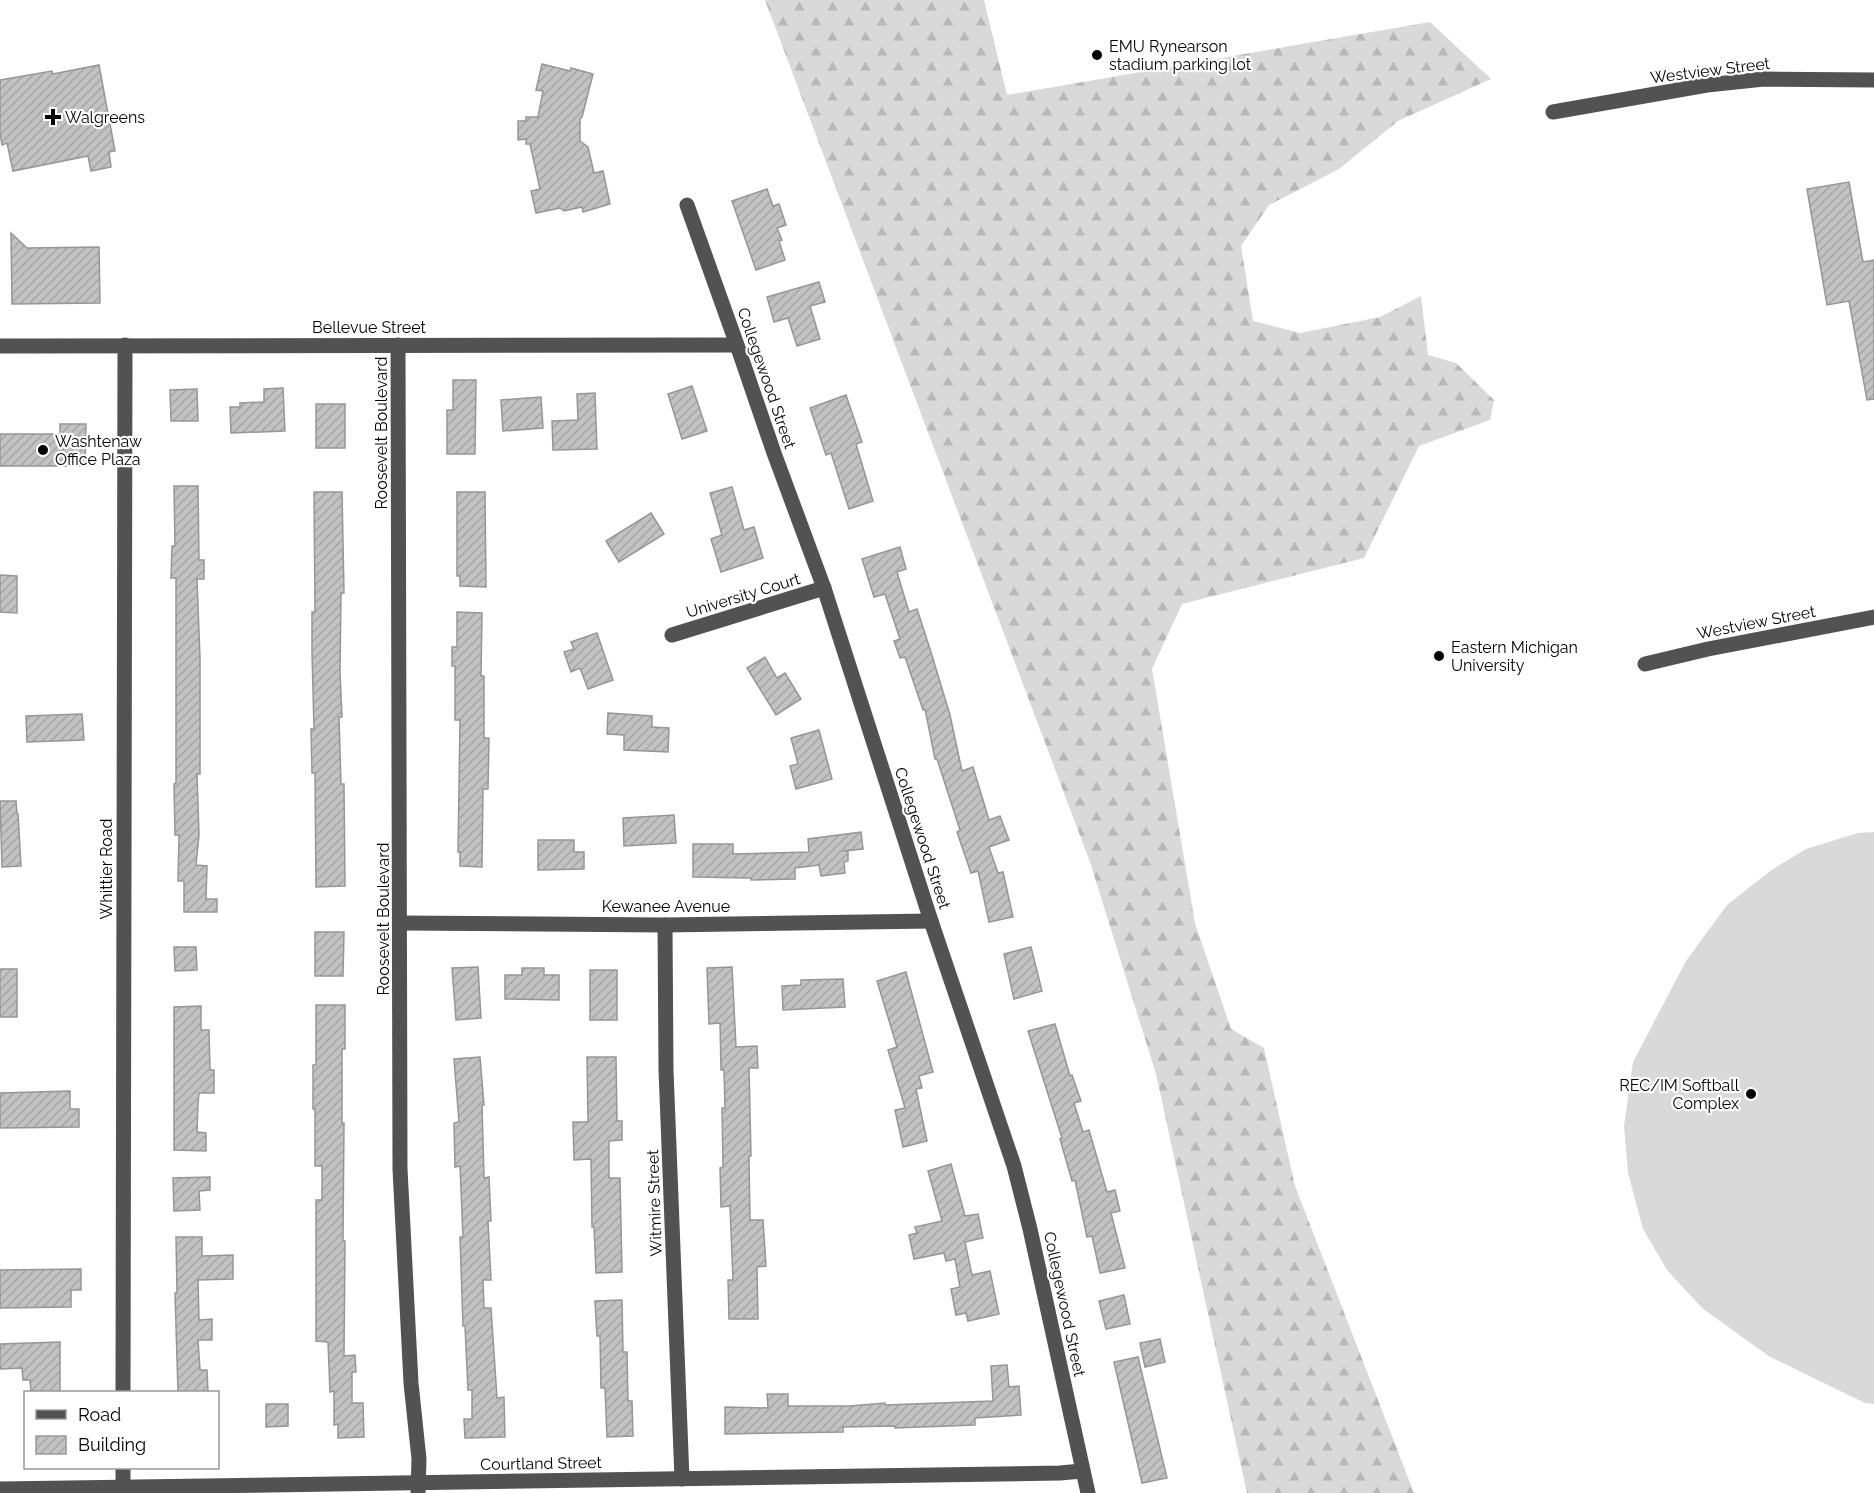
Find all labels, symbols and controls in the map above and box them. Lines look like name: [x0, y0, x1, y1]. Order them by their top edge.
place label: EMU Rynearson stadium parking lot: [1109, 37, 1252, 74]
marker: EMU Rynearson stadium parking lot: [1090, 48, 1104, 62]
street label: Westview Street: [1649, 54, 1772, 87]
place label: Walgreens: [65, 108, 145, 127]
marker: Walgreens: [46, 110, 60, 124]
street label: Collegewood Street: [733, 305, 800, 452]
street label: Bellevue Street: [312, 318, 427, 337]
street label: Roosevelt Boulevard: [372, 356, 391, 510]
place label: Washtenaw Office Plaza: [55, 432, 142, 469]
marker: Washtenaw Office Plaza: [36, 443, 50, 457]
street label: University Court: [684, 569, 803, 622]
street label: Westview Street: [1695, 602, 1818, 643]
place label: Eastern Michigan University: [1451, 638, 1578, 675]
marker: Eastern Michigan University: [1432, 649, 1446, 663]
street label: Collegewood Street: [891, 765, 955, 912]
street label: Whittier Road: [97, 819, 116, 919]
street label: Roosevelt Boulevard: [374, 842, 393, 996]
street label: Kewanee Avenue: [602, 897, 730, 916]
place label: REC/IM Softball Complex: [1619, 1076, 1740, 1113]
marker: REC/IM Softball Complex: [1744, 1087, 1758, 1101]
street label: Witmire Street: [643, 1149, 666, 1257]
street label: Collegewood Street: [1040, 1230, 1089, 1379]
legend: [24, 1391, 219, 1469]
text: Road: [78, 1404, 121, 1425]
text: Building: [78, 1434, 146, 1455]
street label: Courtland Street: [480, 1453, 603, 1474]

